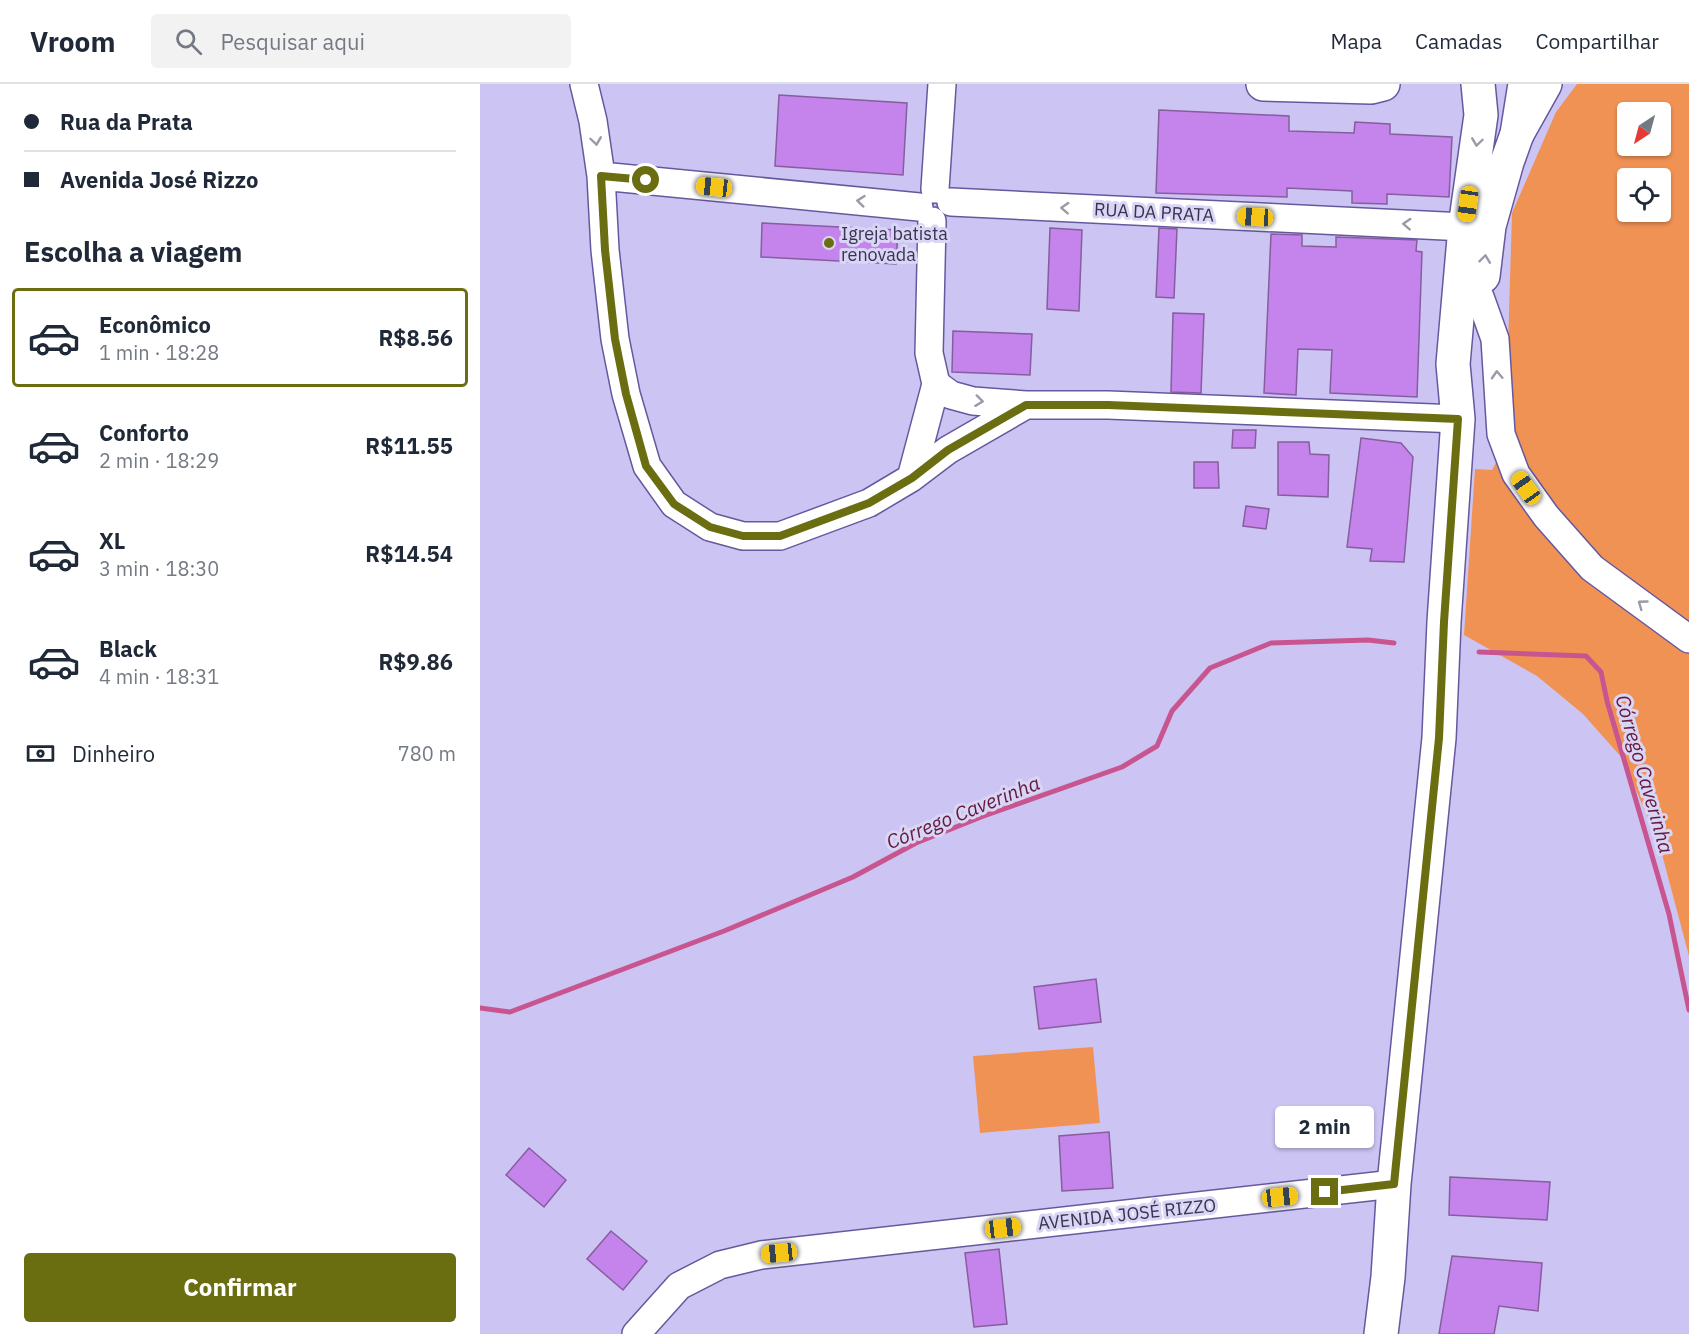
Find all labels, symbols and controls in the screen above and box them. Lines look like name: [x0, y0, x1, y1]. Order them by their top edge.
search box: [151, 14, 571, 68]
text: Vroom: [30, 23, 115, 60]
icon: search: [172, 25, 205, 58]
text: Pesquisar aqui: [220, 27, 365, 56]
text: Mapa: [1330, 27, 1382, 55]
text: Camadas: [1415, 27, 1502, 55]
text: Compartilhar: [1535, 27, 1659, 55]
north arrow: [1617, 102, 1671, 156]
map controls: [1617, 102, 1671, 222]
text: Rua da Prata: [60, 107, 193, 136]
one-way arrow: [589, 137, 601, 146]
one-way arrow: [1472, 137, 1484, 147]
text: Avenida José Rizzo: [60, 165, 258, 194]
route start: [632, 166, 659, 193]
button: locate: [1617, 168, 1671, 222]
car: [695, 176, 733, 198]
car: [1457, 185, 1479, 223]
one-way arrow: [856, 195, 865, 208]
street label: RUA DA PRATA: [1093, 197, 1215, 227]
one-way arrow: [1061, 201, 1070, 214]
car: [1237, 207, 1273, 227]
one-way arrow: [1402, 218, 1411, 231]
place label: Igreja batista renovada: [841, 222, 948, 266]
text: Escolha a viagem: [24, 234, 242, 269]
marker: Igreja batista renovada: [822, 236, 836, 250]
one-way arrow: [1478, 254, 1491, 263]
text: Econômico: [99, 310, 211, 339]
icon: car: [27, 311, 81, 365]
text: R$8.56: [379, 323, 453, 352]
text: 1 min · 18:28: [99, 339, 219, 366]
one-way arrow: [1490, 371, 1503, 380]
one-way arrow: [975, 394, 984, 407]
text: Conforto: [99, 418, 189, 447]
icon: car: [27, 419, 81, 473]
text: R$11.55: [365, 431, 453, 460]
text: 2 min · 18:29: [99, 447, 219, 474]
car: [1508, 468, 1544, 508]
text: XL: [99, 526, 125, 555]
icon: car: [27, 527, 81, 581]
text: R$14.54: [365, 539, 453, 568]
text: 3 min · 18:30: [99, 555, 219, 582]
one-way arrow: [1637, 601, 1648, 612]
text: Black: [99, 634, 157, 663]
icon: car: [27, 635, 81, 689]
text: R$9.86: [379, 647, 453, 676]
text: 4 min · 18:31: [99, 663, 219, 690]
water label: Córrego Caverinha: [1609, 692, 1681, 856]
icon: cash: [24, 737, 57, 770]
text: Dinheiro: [72, 739, 155, 768]
text: 780 m: [398, 740, 456, 767]
water label: Córrego Caverinha: [882, 769, 1044, 855]
callout: 2 min: [1276, 1105, 1374, 1147]
text: 2 min: [1298, 1113, 1351, 1140]
route end: [1311, 1178, 1338, 1205]
car: [1261, 1186, 1299, 1208]
street label: AVENIDA JOSÉ RIZZO: [1037, 1193, 1217, 1235]
car: [984, 1217, 1022, 1239]
car: [760, 1242, 798, 1264]
button: Confirmar: [24, 1253, 456, 1322]

